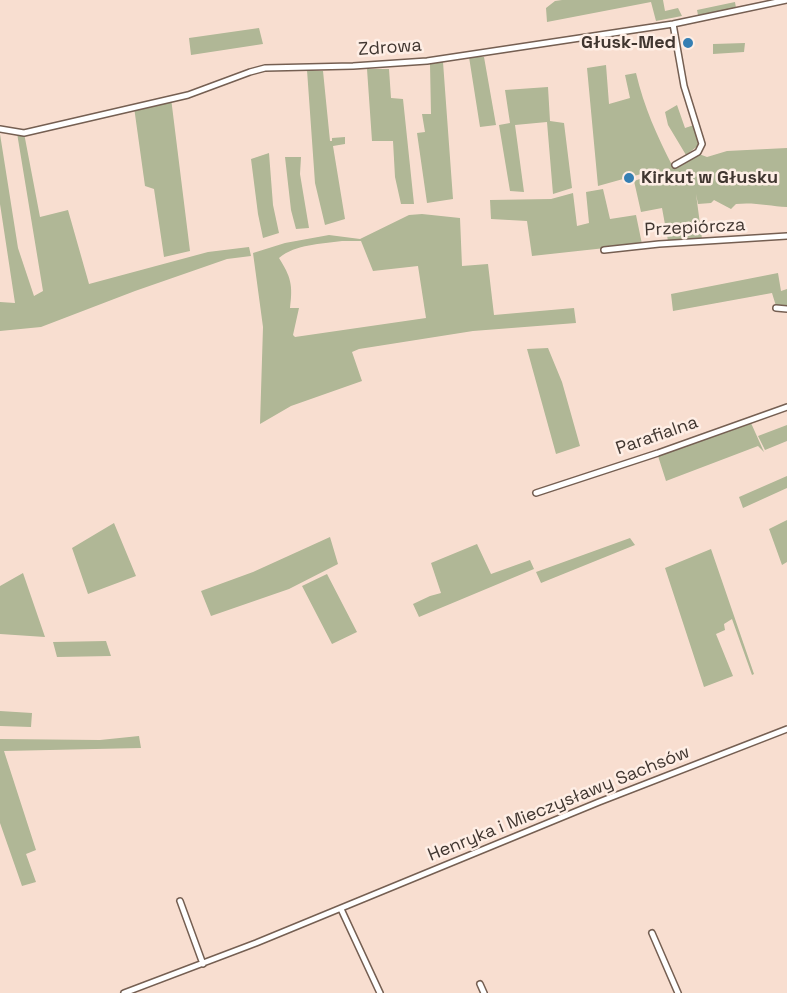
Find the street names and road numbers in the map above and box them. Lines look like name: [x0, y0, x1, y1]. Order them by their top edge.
street label: Zdrowa: [357, 35, 423, 61]
street label: Przepiórcza: [644, 215, 746, 241]
street label: Parafialna: [613, 412, 701, 460]
street label: Henryka i Mieczysławy Sachsów: [425, 741, 693, 867]

